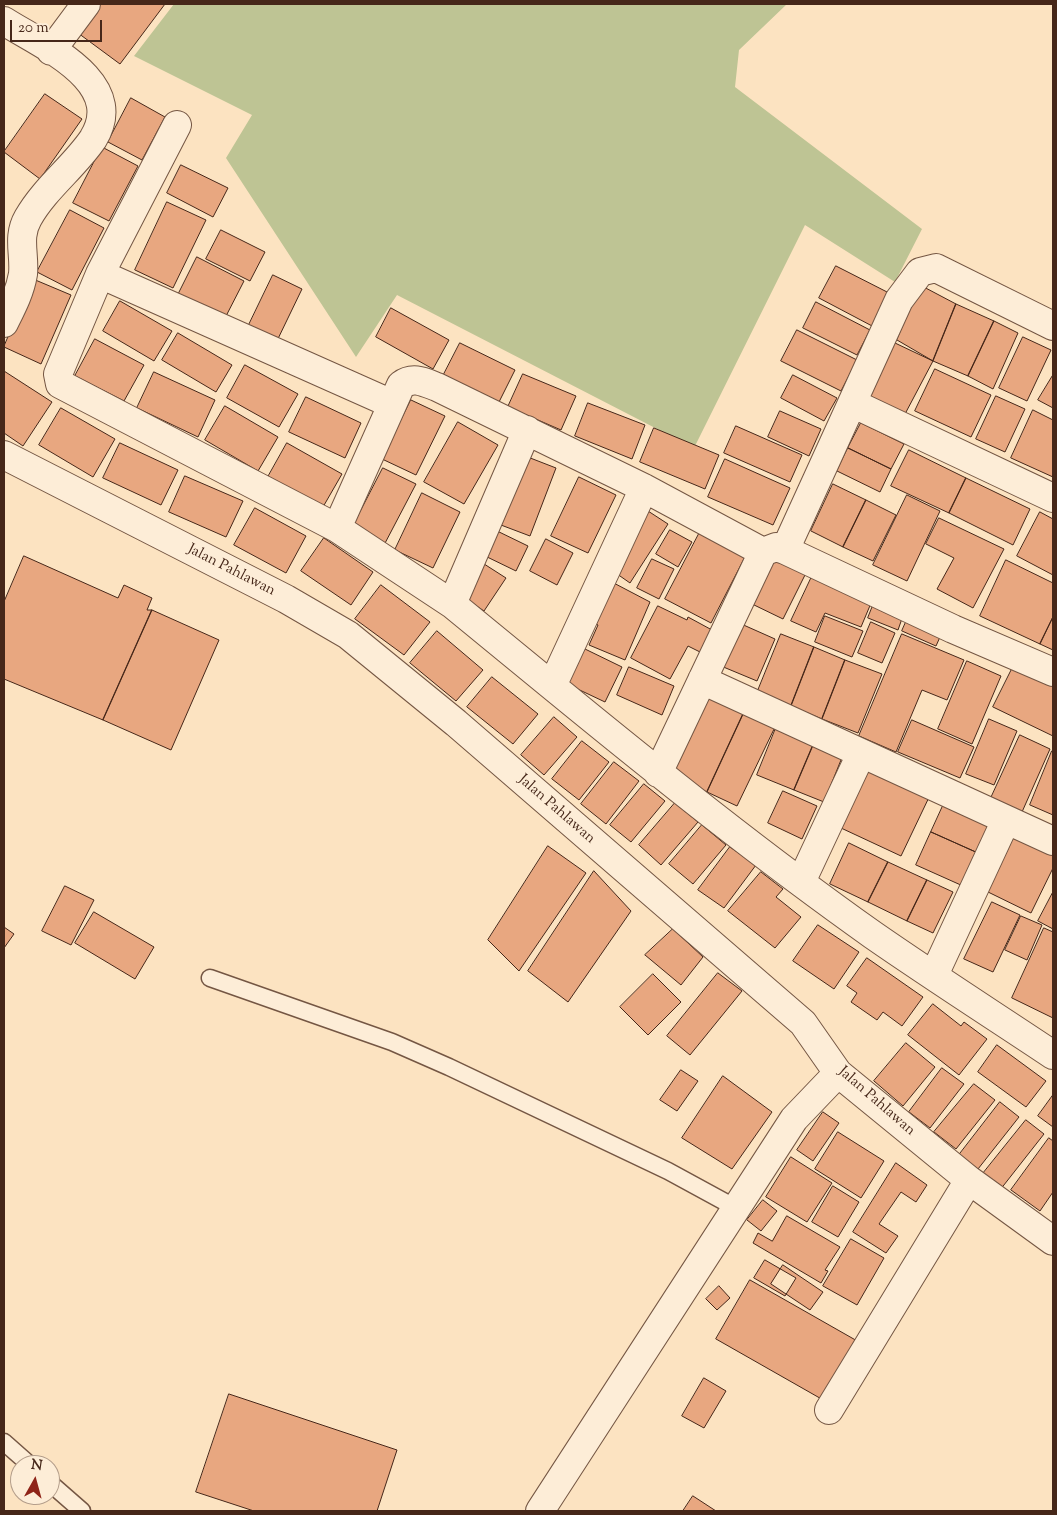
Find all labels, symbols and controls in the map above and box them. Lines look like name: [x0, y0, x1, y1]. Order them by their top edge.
scale bar: [12, 10, 105, 42]
text: 20 m: [18, 18, 49, 39]
street label: Jalan Pahlawan: [184, 541, 278, 601]
street label: Jalan Pahlawan: [514, 772, 598, 848]
street label: Jalan Pahlawan: [834, 1064, 918, 1140]
north arrow: [10, 1455, 60, 1505]
text: N: [30, 1455, 43, 1477]

